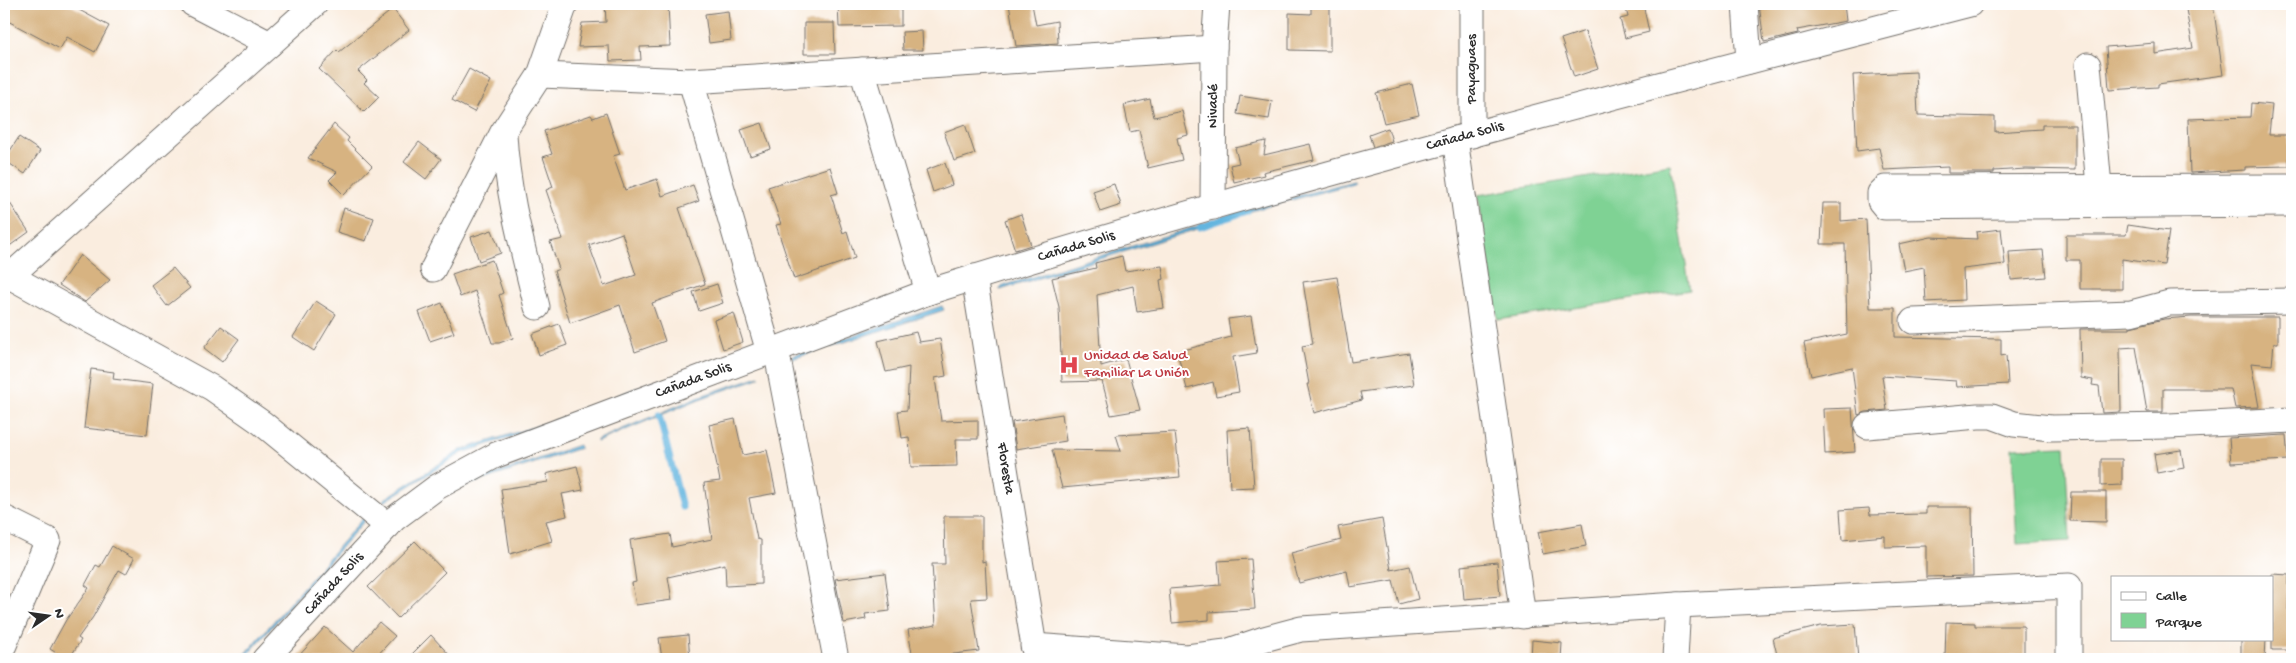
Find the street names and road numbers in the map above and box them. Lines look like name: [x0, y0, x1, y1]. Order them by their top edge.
street label: Payaguaes: [1463, 34, 1481, 105]
street label: Nivaclé: [1204, 84, 1223, 128]
street label: Cañada Solis: [1424, 117, 1506, 155]
street label: Cañada Solis: [1036, 226, 1117, 267]
street label: Cañada Solis: [653, 358, 734, 403]
street label: Floresta: [992, 440, 1018, 496]
street label: Cañada Solis: [301, 548, 368, 619]

